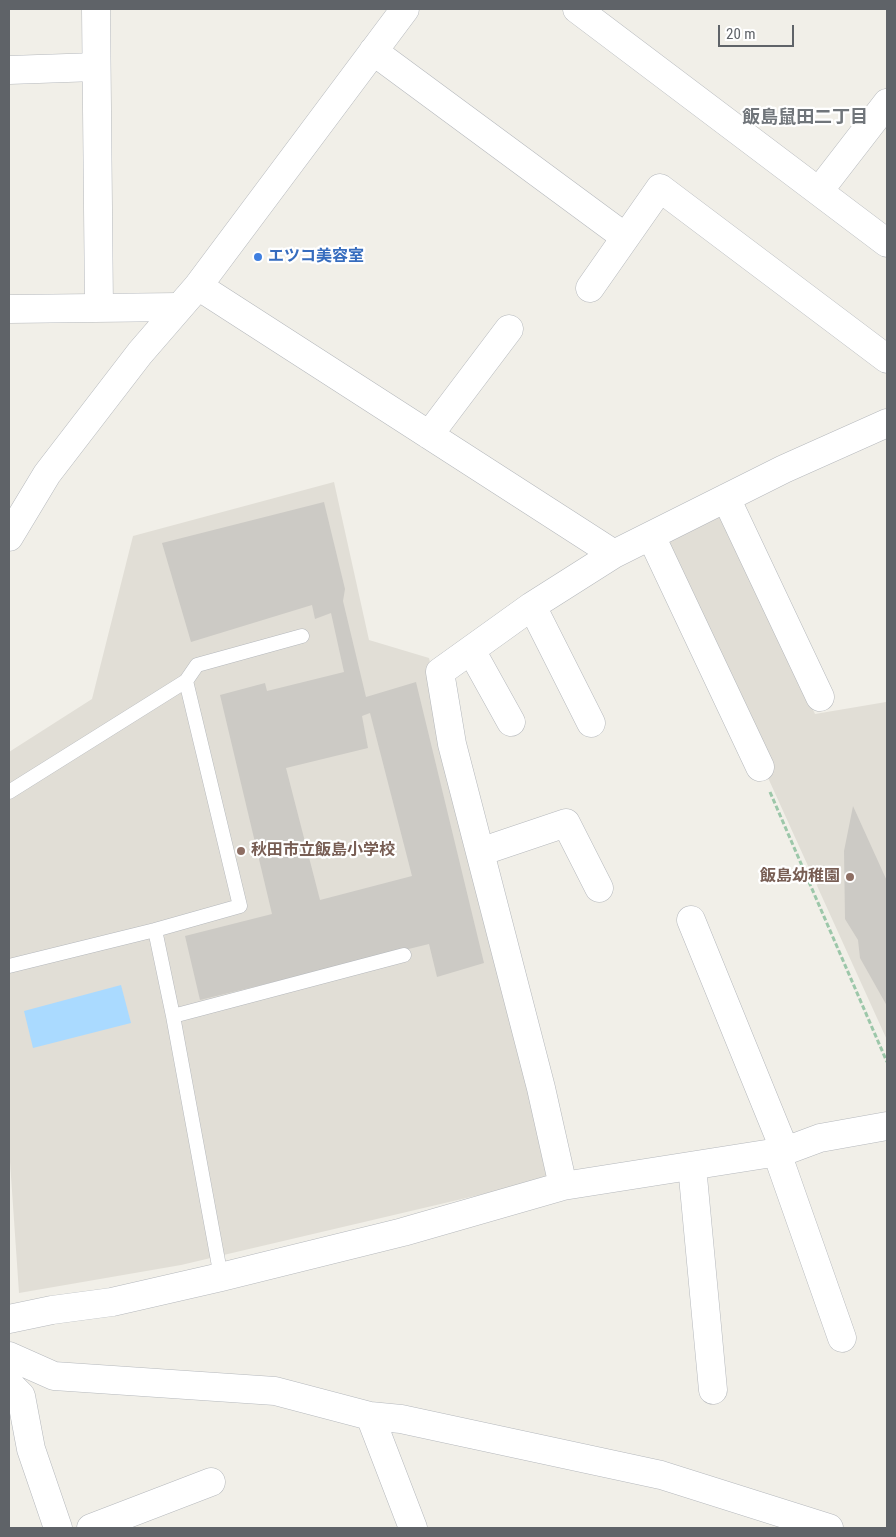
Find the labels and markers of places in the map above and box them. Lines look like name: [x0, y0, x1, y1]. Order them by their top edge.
place label: エツコ美容室: [268, 247, 364, 267]
marker: エツコ美容室: [252, 251, 264, 263]
place label: 秋田市立飯島小学校: [251, 841, 395, 861]
marker: 秋田市立飯島小学校: [235, 845, 247, 857]
place label: 飯島幼稚園: [760, 867, 840, 887]
marker: 飯島幼稚園: [844, 871, 856, 883]

